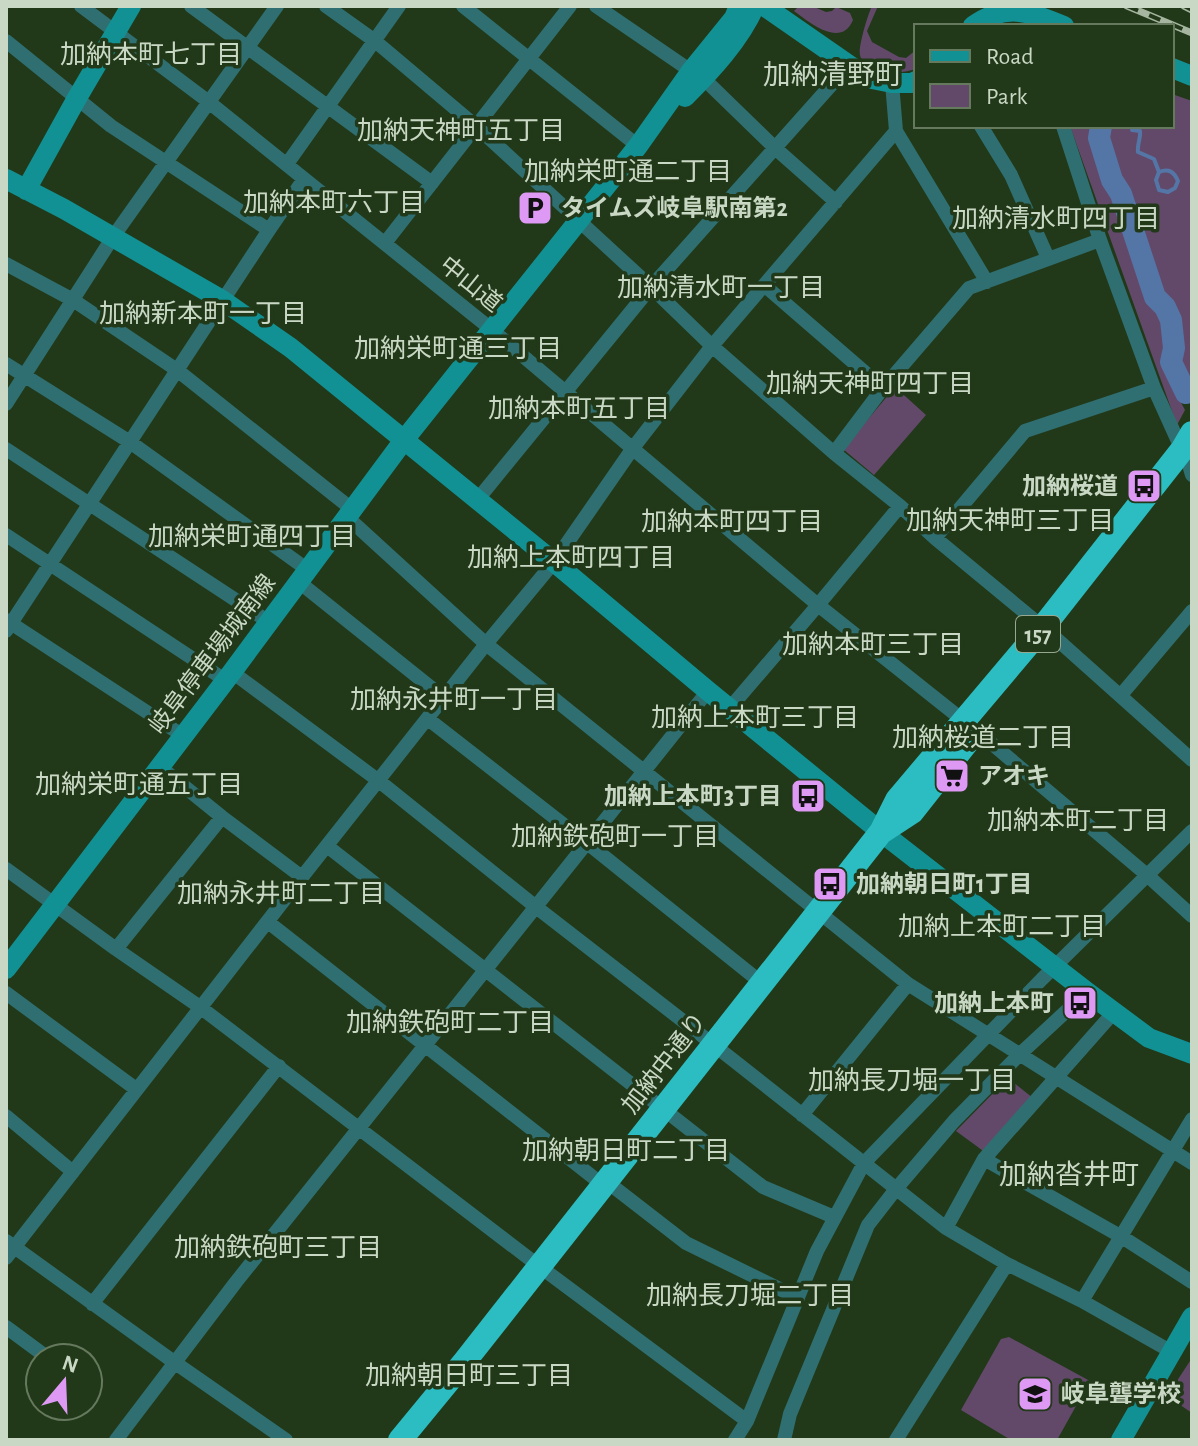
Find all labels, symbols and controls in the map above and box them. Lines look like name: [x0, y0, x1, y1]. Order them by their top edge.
legend: [914, 24, 1174, 128]
district label: 加納本町七丁目: [60, 41, 242, 68]
text: Road: [986, 45, 1034, 69]
district label: 加納清野町: [763, 60, 903, 90]
text: Park: [986, 85, 1027, 109]
district label: 加納天神町五丁目: [357, 117, 565, 144]
district label: 加納栄町通二丁目: [524, 158, 732, 185]
district label: 加納本町六丁目: [243, 189, 425, 216]
parking icon: タイムズ岐阜駅南第2: [516, 189, 554, 227]
place label: タイムズ岐阜駅南第2: [561, 195, 788, 221]
district label: 加納清水町四丁目: [952, 205, 1160, 232]
street label: 中山道: [435, 251, 507, 317]
district label: 加納清水町一丁目: [617, 274, 825, 301]
district label: 加納新本町一丁目: [99, 300, 307, 327]
district label: 加納栄町通三丁目: [354, 335, 562, 362]
district label: 加納天神町四丁目: [766, 370, 974, 397]
district label: 加納本町五丁目: [488, 395, 670, 422]
bus stop icon: 加納桜道: [1125, 467, 1163, 505]
place label: 加納桜道: [1022, 473, 1118, 499]
district label: 加納天神町三丁目: [906, 507, 1114, 534]
district label: 加納本町四丁目: [641, 508, 823, 535]
district label: 加納栄町通四丁目: [148, 523, 356, 550]
district label: 加納上本町四丁目: [467, 544, 675, 571]
street label: 岐阜停車場城南線: [144, 570, 280, 738]
road number: 157: [1016, 616, 1060, 652]
district label: 加納本町三丁目: [782, 631, 964, 658]
district label: 加納永井町一丁目: [350, 686, 558, 713]
district label: 加納上本町三丁目: [651, 704, 859, 731]
district label: 加納桜道二丁目: [892, 724, 1074, 751]
supermarket icon: アオキ: [933, 757, 971, 795]
place label: アオキ: [978, 764, 1050, 789]
district label: 加納栄町通五丁目: [35, 771, 243, 798]
bus stop icon: 加納上本町3丁目: [789, 777, 827, 815]
place label: 加納上本町3丁目: [604, 783, 782, 809]
district label: 加納本町二丁目: [987, 807, 1169, 834]
district label: 加納鉄砲町一丁目: [511, 822, 719, 850]
bus stop icon: 加納朝日町1丁目: [811, 865, 849, 903]
place label: 加納朝日町1丁目: [856, 871, 1033, 897]
district label: 加納永井町二丁目: [177, 880, 385, 907]
district label: 加納上本町二丁目: [898, 913, 1106, 940]
bus stop icon: 加納上本町: [1061, 984, 1099, 1022]
place label: 加納上本町: [934, 990, 1054, 1016]
district label: 加納鉄砲町二丁目: [346, 1008, 554, 1036]
street label: 加納中通り: [617, 1008, 711, 1118]
district label: 加納長刀堀一丁目: [808, 1067, 1016, 1094]
district label: 加納朝日町二丁目: [522, 1137, 730, 1164]
district label: 加納沓井町: [999, 1160, 1139, 1190]
district label: 加納鉄砲町三丁目: [174, 1233, 382, 1261]
district label: 加納長刀堀二丁目: [646, 1282, 854, 1309]
north arrow: [24, 1342, 104, 1422]
text: N: [59, 1351, 81, 1377]
district label: 加納朝日町三丁目: [365, 1362, 573, 1389]
school or university icon: 岐阜聾学校: [1016, 1375, 1054, 1413]
place label: 岐阜聾学校: [1061, 1381, 1181, 1407]

